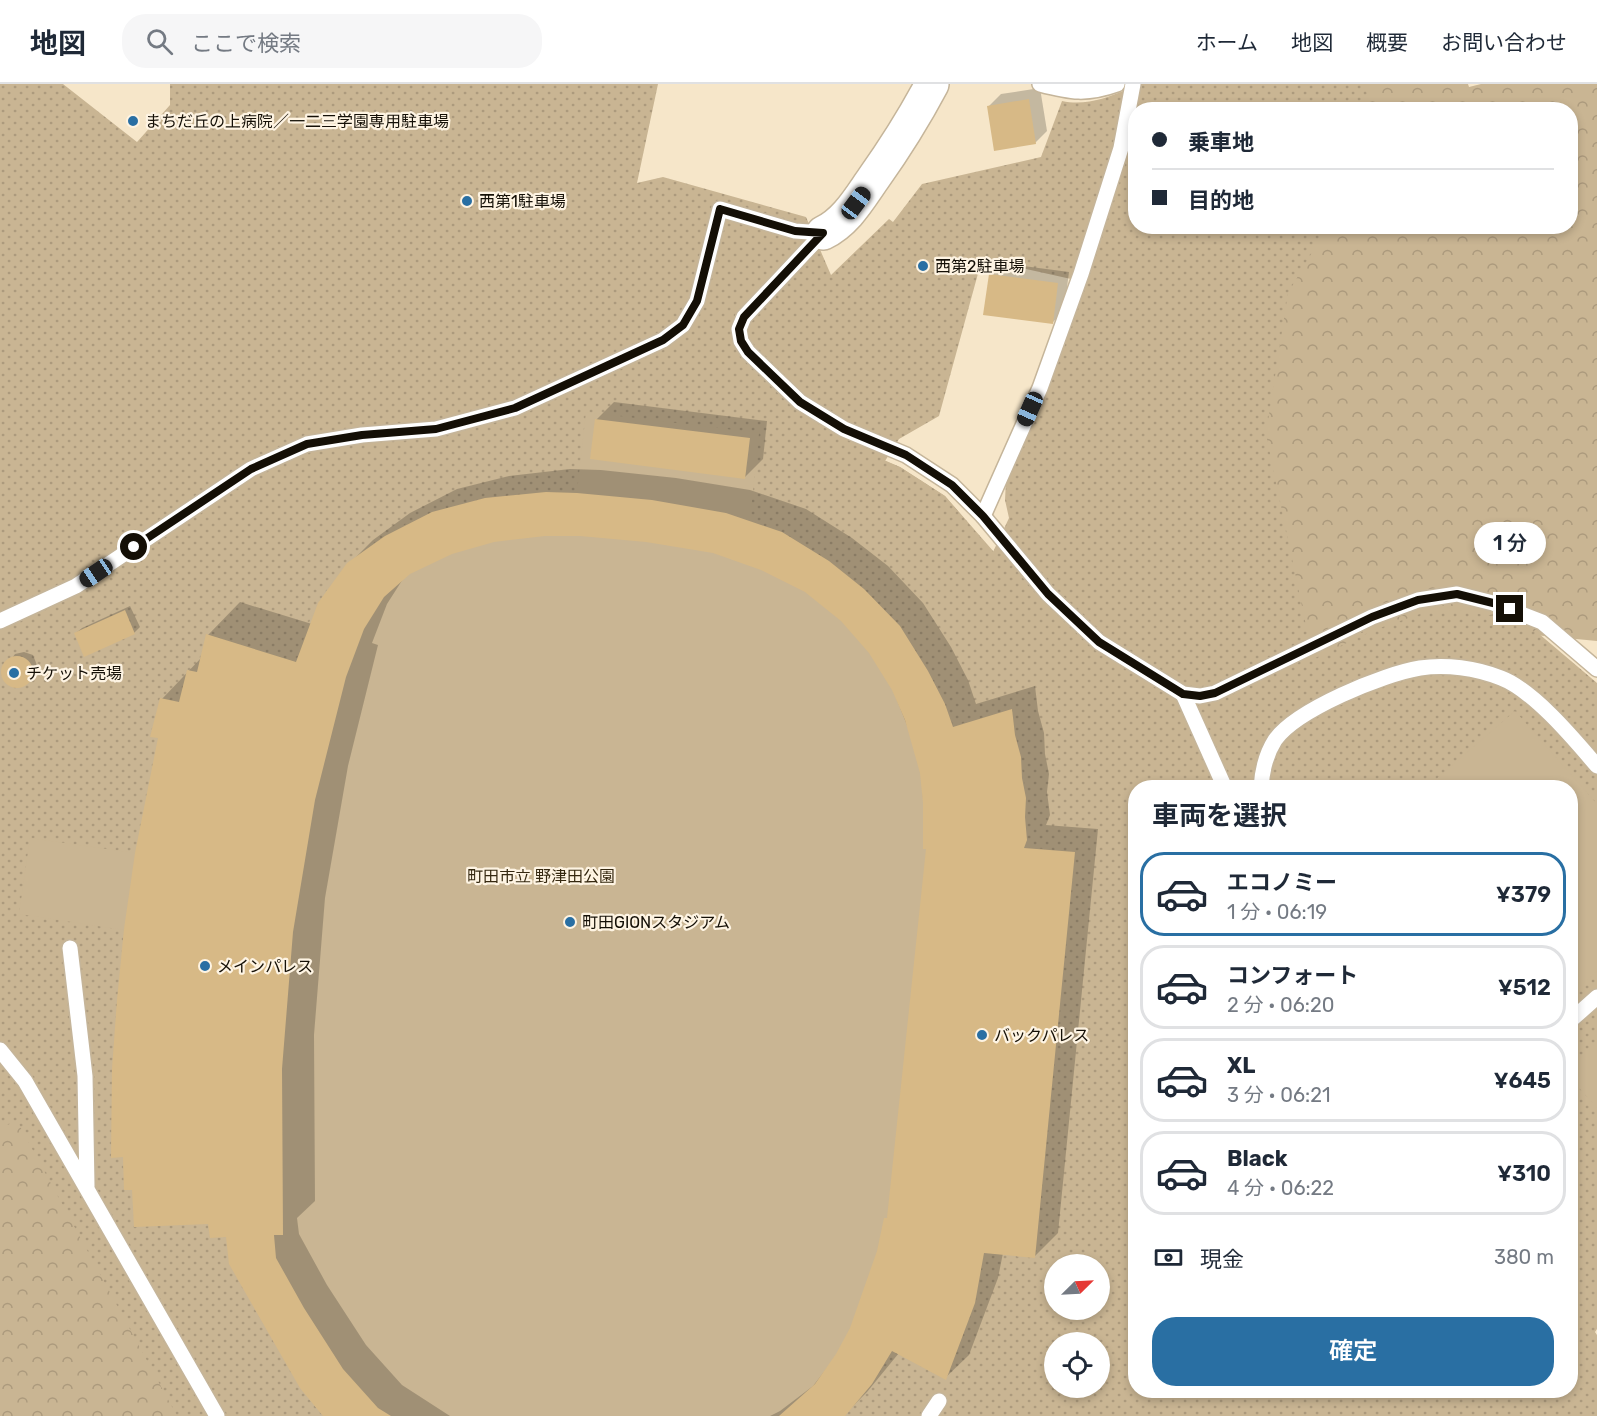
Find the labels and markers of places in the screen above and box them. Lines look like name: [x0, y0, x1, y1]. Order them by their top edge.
place label: まちだ丘の上病院／一二三学園専用駐車場: [145, 112, 449, 131]
marker: まちだ丘の上病院／一二三学園専用駐車場: [126, 114, 140, 128]
place label: 西第1駐車場: [479, 192, 566, 211]
marker: 西第1駐車場: [460, 194, 474, 208]
place label: 西第2駐車場: [935, 257, 1024, 276]
marker: 西第2駐車場: [916, 259, 930, 273]
place label: チケット売場: [26, 664, 122, 683]
marker: チケット売場: [7, 666, 21, 680]
place label: 町田GIONスタジアム: [582, 913, 730, 932]
marker: 町田GIONスタジアム: [563, 915, 577, 929]
place label: メインパレス: [217, 957, 313, 976]
marker: メインパレス: [198, 959, 212, 973]
place label: バックパレス: [994, 1026, 1089, 1045]
marker: バックパレス: [975, 1028, 989, 1042]

